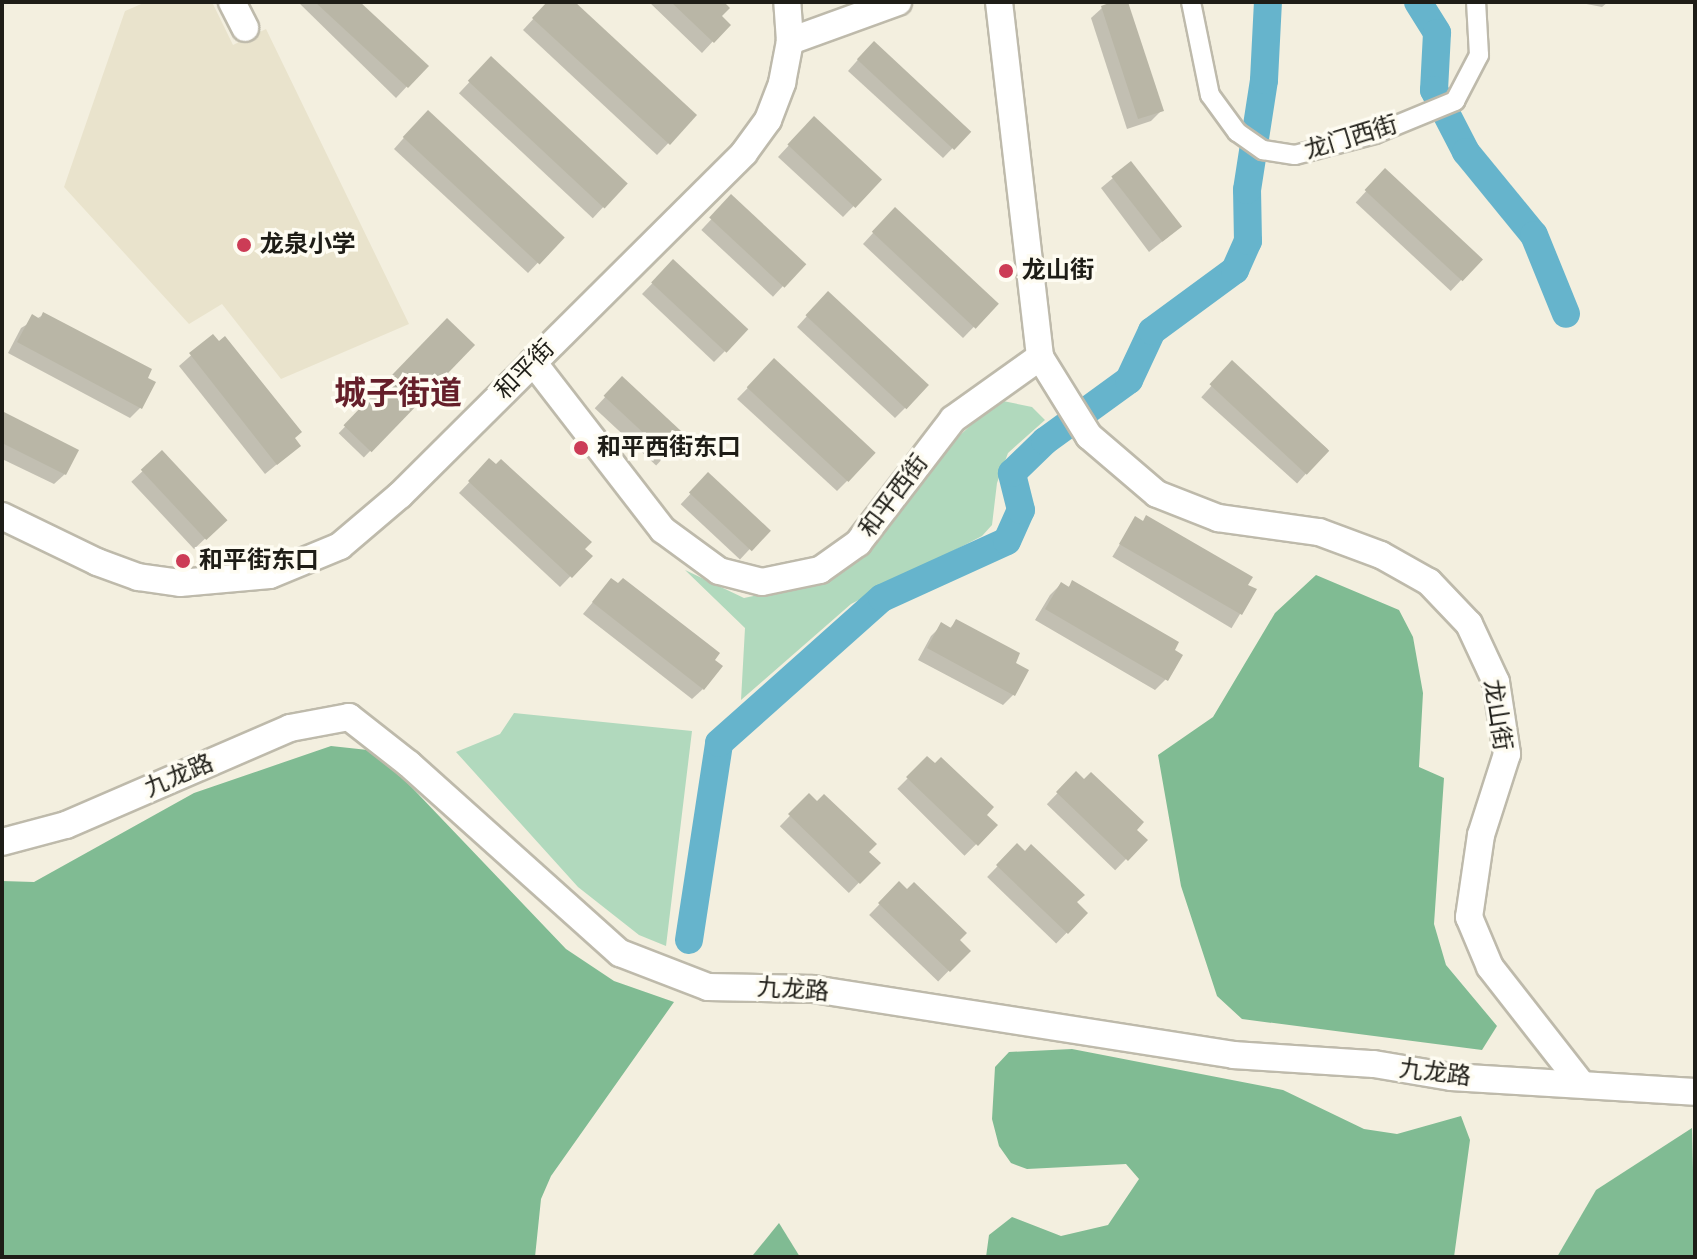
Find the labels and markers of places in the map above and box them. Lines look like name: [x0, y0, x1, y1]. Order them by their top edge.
place label: 龙泉小学: [260, 231, 356, 259]
marker: 龙泉小学: [235, 236, 253, 254]
place label: 龙山街: [1022, 257, 1094, 285]
marker: 龙山街: [997, 262, 1015, 280]
place label: 和平西街东口: [597, 434, 741, 462]
marker: 和平西街东口: [572, 439, 590, 457]
place label: 和平街东口: [199, 547, 319, 575]
marker: 和平街东口: [174, 552, 192, 570]

